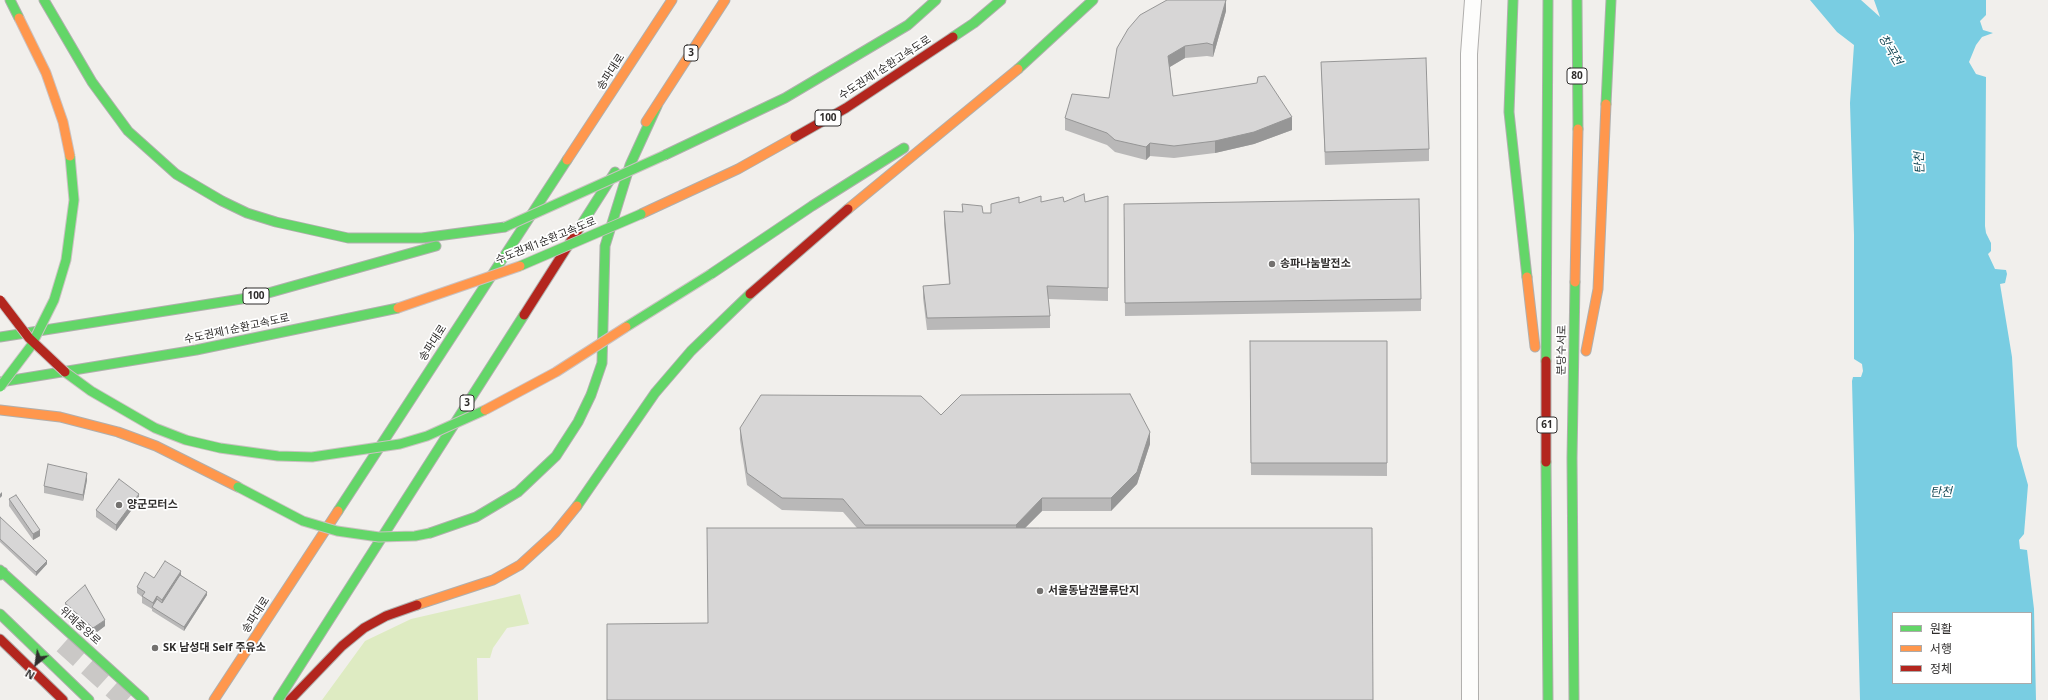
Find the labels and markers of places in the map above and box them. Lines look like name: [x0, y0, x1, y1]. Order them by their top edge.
place label: 송파나눔발전소: [1280, 257, 1351, 271]
marker: 송파나눔발전소: [1267, 259, 1277, 269]
place label: 양군모터스: [127, 498, 178, 512]
marker: 양군모터스: [114, 500, 124, 510]
place label: 서울동남권물류단지: [1048, 584, 1139, 598]
marker: 서울동남권물류단지: [1035, 586, 1045, 596]
place label: SK 남성대 Self 주유소: [163, 641, 266, 655]
marker: SK 남성대 Self 주유소: [150, 643, 160, 653]

